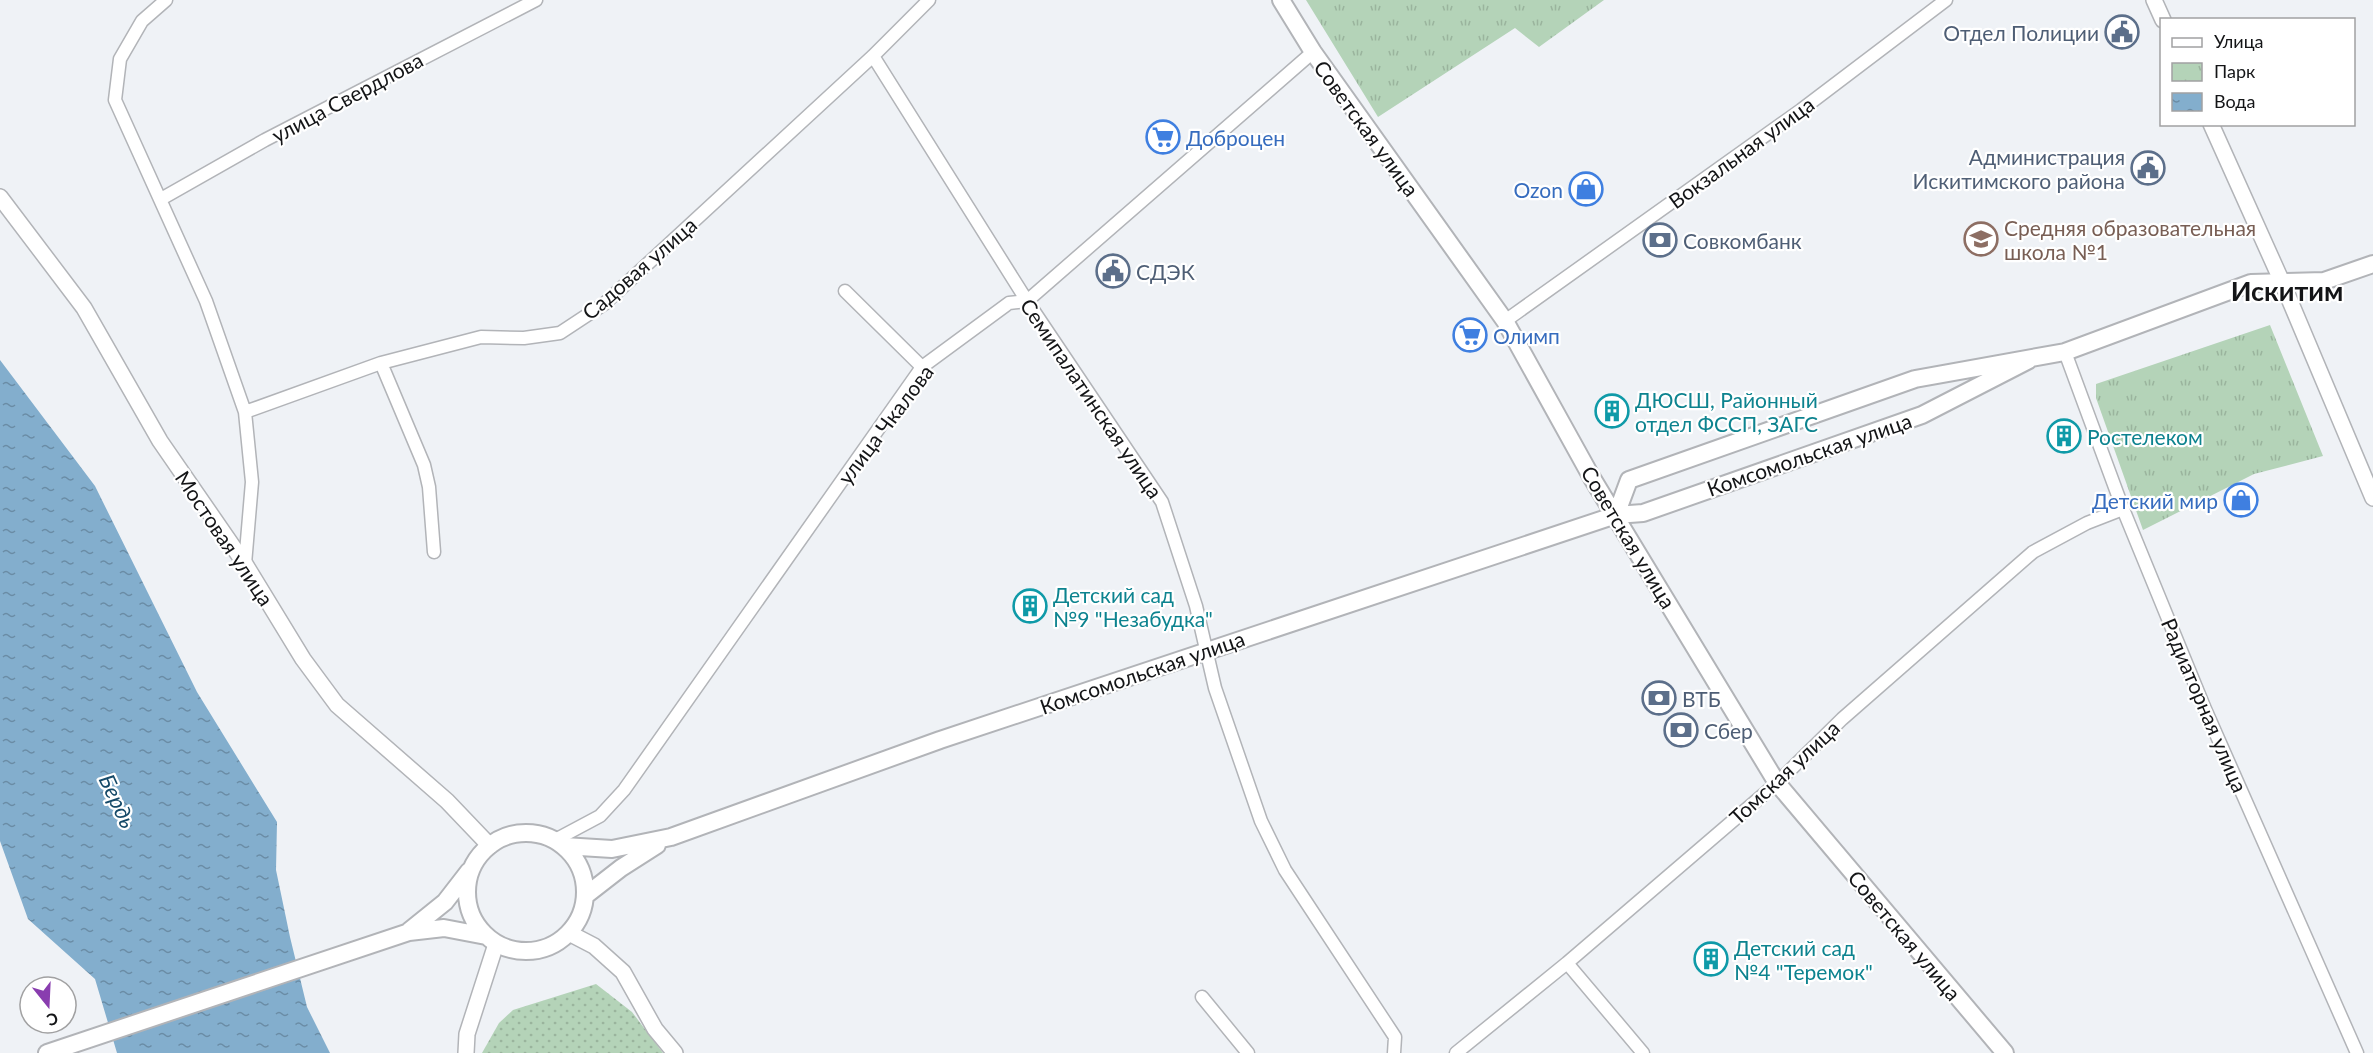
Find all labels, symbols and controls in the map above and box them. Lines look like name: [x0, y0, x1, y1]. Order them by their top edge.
public building icon: Отдел Полиции: [2104, 14, 2140, 50]
legend: [2160, 18, 2355, 126]
place label: Отдел Полиции: [1943, 20, 2099, 45]
text: Улица: [2214, 30, 2264, 52]
street label: улица Свердлова: [267, 47, 427, 147]
street label: Советская улица: [1309, 55, 1425, 201]
text: Парк: [2214, 60, 2256, 82]
text: Вода: [2214, 90, 2255, 112]
street label: Вокзальная улица: [1663, 91, 1819, 213]
supermarket icon: Доброцен: [1145, 119, 1181, 155]
place label: Доброцен: [1186, 125, 1285, 150]
place label: Администрация Искитимского района: [1913, 144, 2125, 193]
public building icon: Администрация Искитимского района: [2130, 150, 2166, 186]
shop icon: Ozon: [1568, 171, 1604, 207]
place label: Ozon: [1514, 177, 1563, 202]
street label: Садовая улица: [577, 212, 701, 324]
place label: Средняя образовательная школа №1: [2004, 215, 2256, 264]
school or university icon: Средняя образовательная школа №1: [1963, 221, 1999, 257]
bank icon: Совкомбанк: [1642, 222, 1678, 258]
place label: Совкомбанк: [1683, 228, 1802, 253]
public building icon: СДЭК: [1095, 253, 1131, 289]
place label: СДЭК: [1136, 259, 1195, 284]
district label: Искитим: [2231, 274, 2343, 307]
street label: Семипалатинская улица: [1016, 293, 1168, 503]
supermarket icon: Олимп: [1452, 317, 1488, 353]
place label: Олимп: [1493, 323, 1560, 348]
street label: улица Чкалова: [832, 359, 938, 489]
place label: ДЮСШ, Районный отдел ФССП, ЗАГС: [1635, 387, 1818, 436]
building icon: ДЮСШ, Районный отдел ФССП, ЗАГС: [1594, 393, 1630, 429]
street label: Комсомольская улица: [1703, 407, 1915, 501]
building icon: Ростелеком: [2046, 418, 2082, 454]
place label: Ростелеком: [2087, 424, 2203, 449]
street label: Советская улица: [1577, 461, 1681, 613]
street label: Мостовая улица: [171, 466, 279, 610]
shop icon: Детский мир: [2223, 482, 2259, 518]
place label: Детский мир: [2092, 488, 2218, 513]
place label: Детский сад №9 "Незабудка": [1053, 582, 1213, 631]
building icon: Детский сад №9 "Незабудка": [1012, 588, 1048, 624]
street label: Радиаторная улица: [2157, 614, 2253, 796]
street label: Комсомольская улица: [1036, 625, 1248, 719]
bank icon: ВТБ: [1641, 680, 1677, 716]
place label: ВТБ: [1682, 686, 1721, 711]
bank icon: Сбер: [1663, 712, 1699, 748]
street label: Томская улица: [1724, 715, 1844, 829]
place label: Сбер: [1704, 718, 1753, 743]
water label: Бердь: [94, 770, 142, 832]
street label: Советская улица: [1843, 865, 1967, 1005]
place label: Детский сад №4 "Теремок": [1734, 935, 1873, 984]
building icon: Детский сад №4 "Теремок": [1693, 941, 1729, 977]
north arrow: [18, 975, 78, 1035]
text: С: [44, 1009, 61, 1031]

